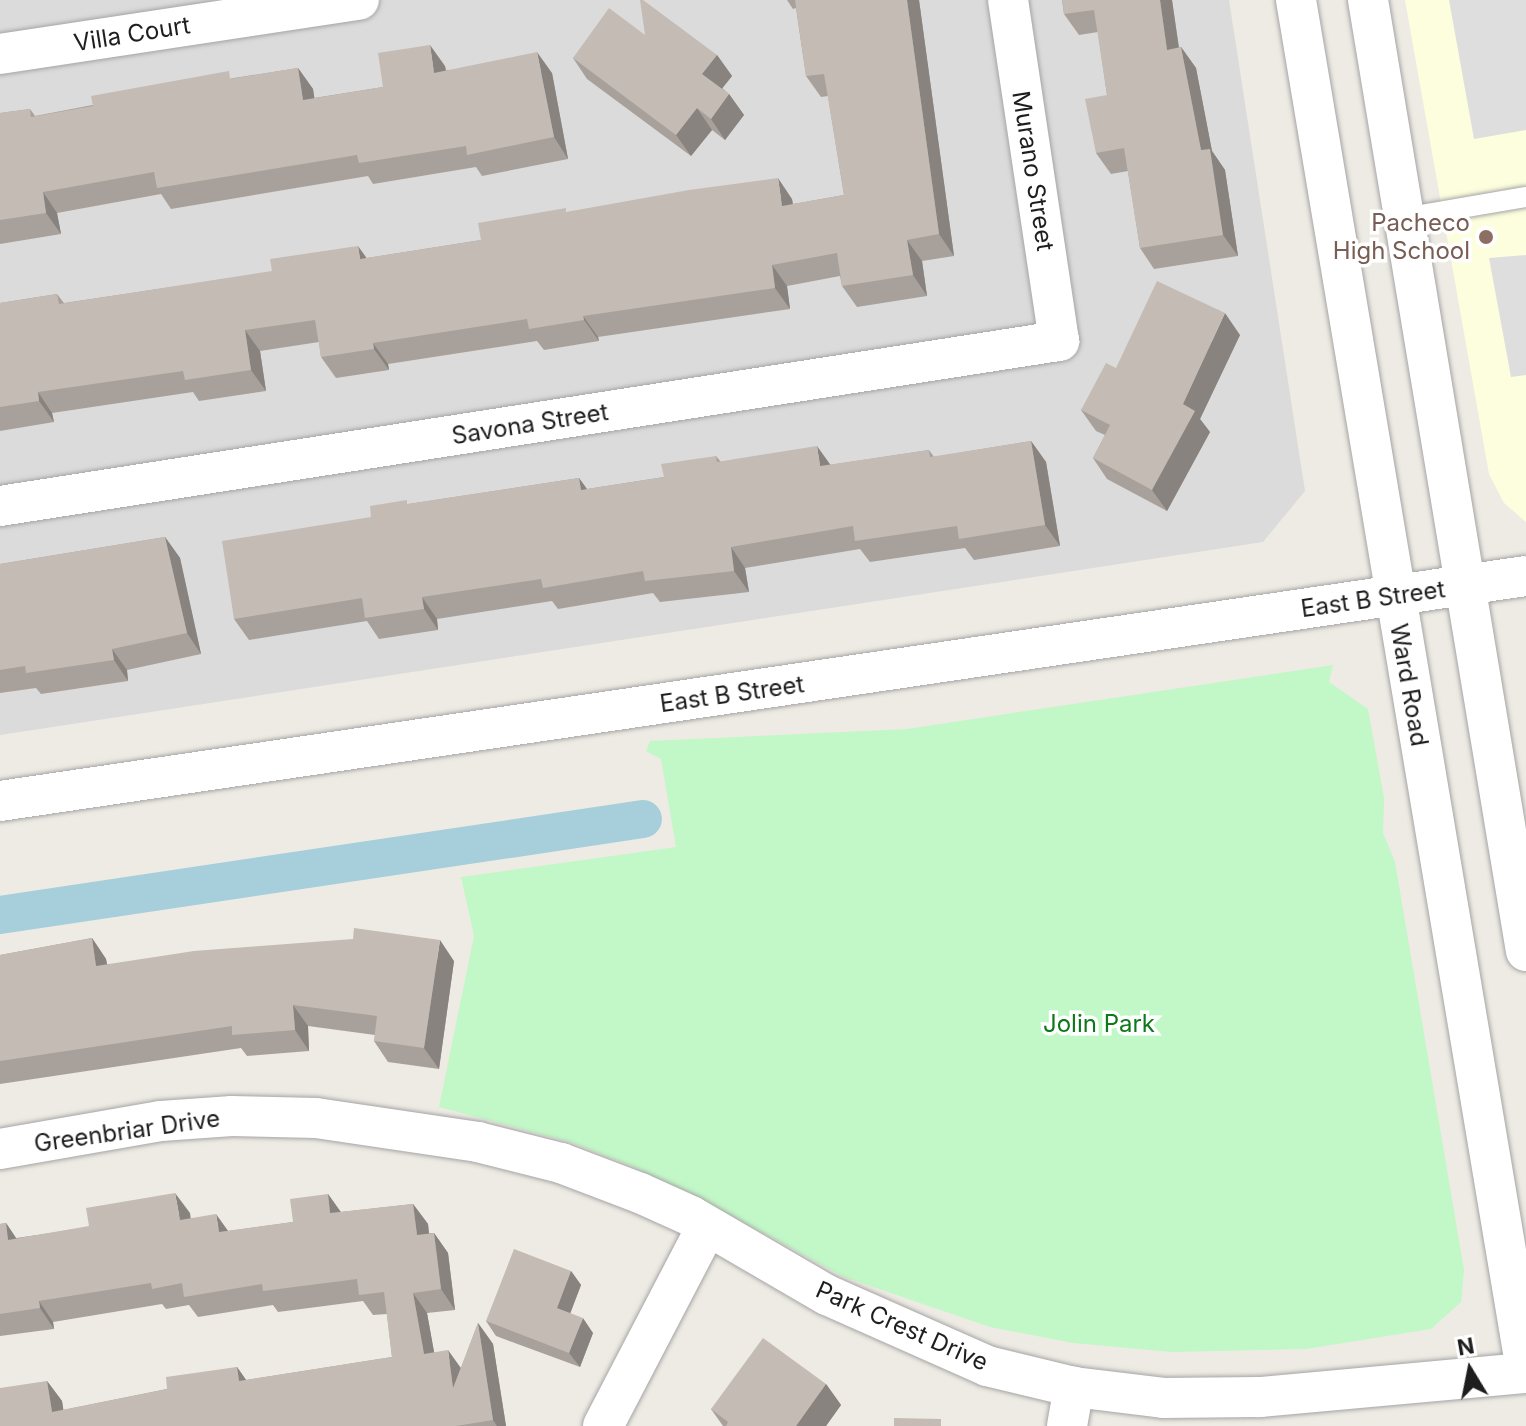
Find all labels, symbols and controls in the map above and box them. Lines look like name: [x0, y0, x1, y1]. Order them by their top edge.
street label: Villa Court: [72, 11, 192, 57]
street label: Murano Street: [1006, 89, 1060, 253]
place label: Pacheco High School: [1333, 209, 1470, 265]
marker: Pacheco High School: [1477, 228, 1495, 246]
street label: Savona Street: [450, 397, 610, 451]
street label: East B Street: [1299, 575, 1447, 623]
street label: Ward Road: [1384, 622, 1434, 748]
street label: East B Street: [658, 670, 806, 718]
park label: Jolin Park: [1043, 1010, 1155, 1038]
street label: Greenbriar Drive: [32, 1104, 222, 1158]
street label: Park Crest Drive: [812, 1275, 992, 1377]
north arrow: [1430, 1330, 1510, 1410]
text: N: [1455, 1332, 1476, 1361]

